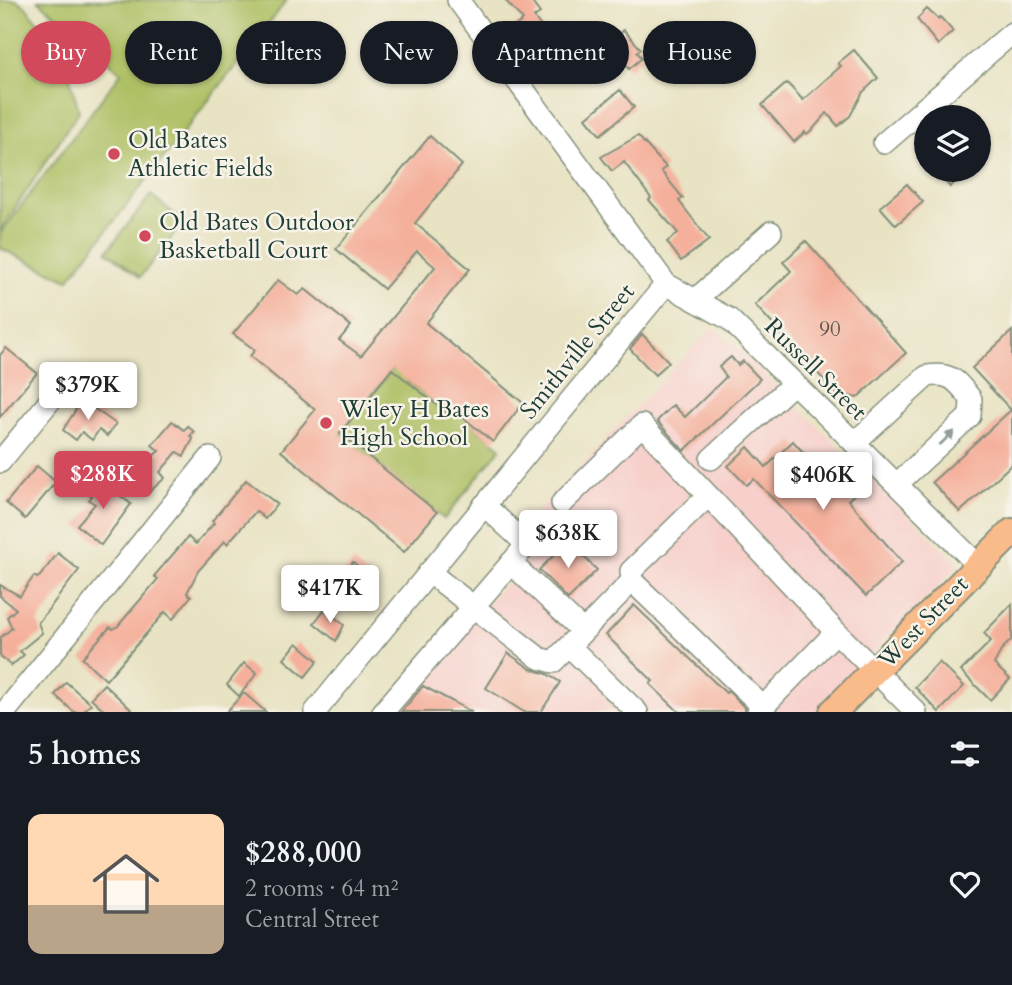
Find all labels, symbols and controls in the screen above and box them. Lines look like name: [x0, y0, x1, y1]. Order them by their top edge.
chip: Buy: [21, 21, 111, 84]
chip: Rent: [125, 21, 222, 84]
chip: Filters: [236, 21, 346, 84]
chip: New: [360, 21, 458, 84]
chip: Apartment: [472, 21, 629, 84]
chip: House: [643, 21, 756, 84]
map controls: [914, 105, 991, 182]
button: layers: [914, 105, 991, 182]
place label: Old Bates Athletic Fields: [128, 124, 273, 185]
marker: Old Bates Athletic Fields: [106, 146, 122, 162]
place label: Old Bates Outdoor Basketball Court: [159, 206, 354, 267]
marker: Old Bates Outdoor Basketball Court: [137, 228, 153, 244]
street label: Smithville Street: [512, 276, 643, 426]
street label: Russell Street: [757, 311, 875, 428]
house number: 90: [819, 315, 841, 344]
pin: $379K: [39, 362, 137, 422]
text: $379K: [55, 369, 121, 400]
place label: Wiley H Bates High School: [339, 393, 489, 454]
marker: Wiley H Bates High School: [318, 415, 334, 431]
one-way arrow: [938, 430, 955, 446]
pin: $288K: [54, 452, 152, 511]
pin: $406K: [774, 452, 872, 512]
text: $288K: [70, 458, 136, 489]
text: $406K: [790, 459, 856, 490]
pin: $638K: [519, 510, 617, 570]
text: $638K: [535, 517, 601, 548]
pin: $417K: [281, 566, 379, 625]
street label: West Street: [870, 568, 976, 677]
text: $417K: [297, 572, 363, 603]
text: 5 homes: [28, 734, 141, 775]
icon: filters: [946, 735, 984, 773]
text: $288,000: [245, 832, 361, 873]
icon: home: [84, 842, 168, 926]
icon: heart: [946, 865, 984, 903]
text: 2 rooms · 64 m²: [245, 873, 398, 904]
text: Central Street: [245, 904, 379, 935]

